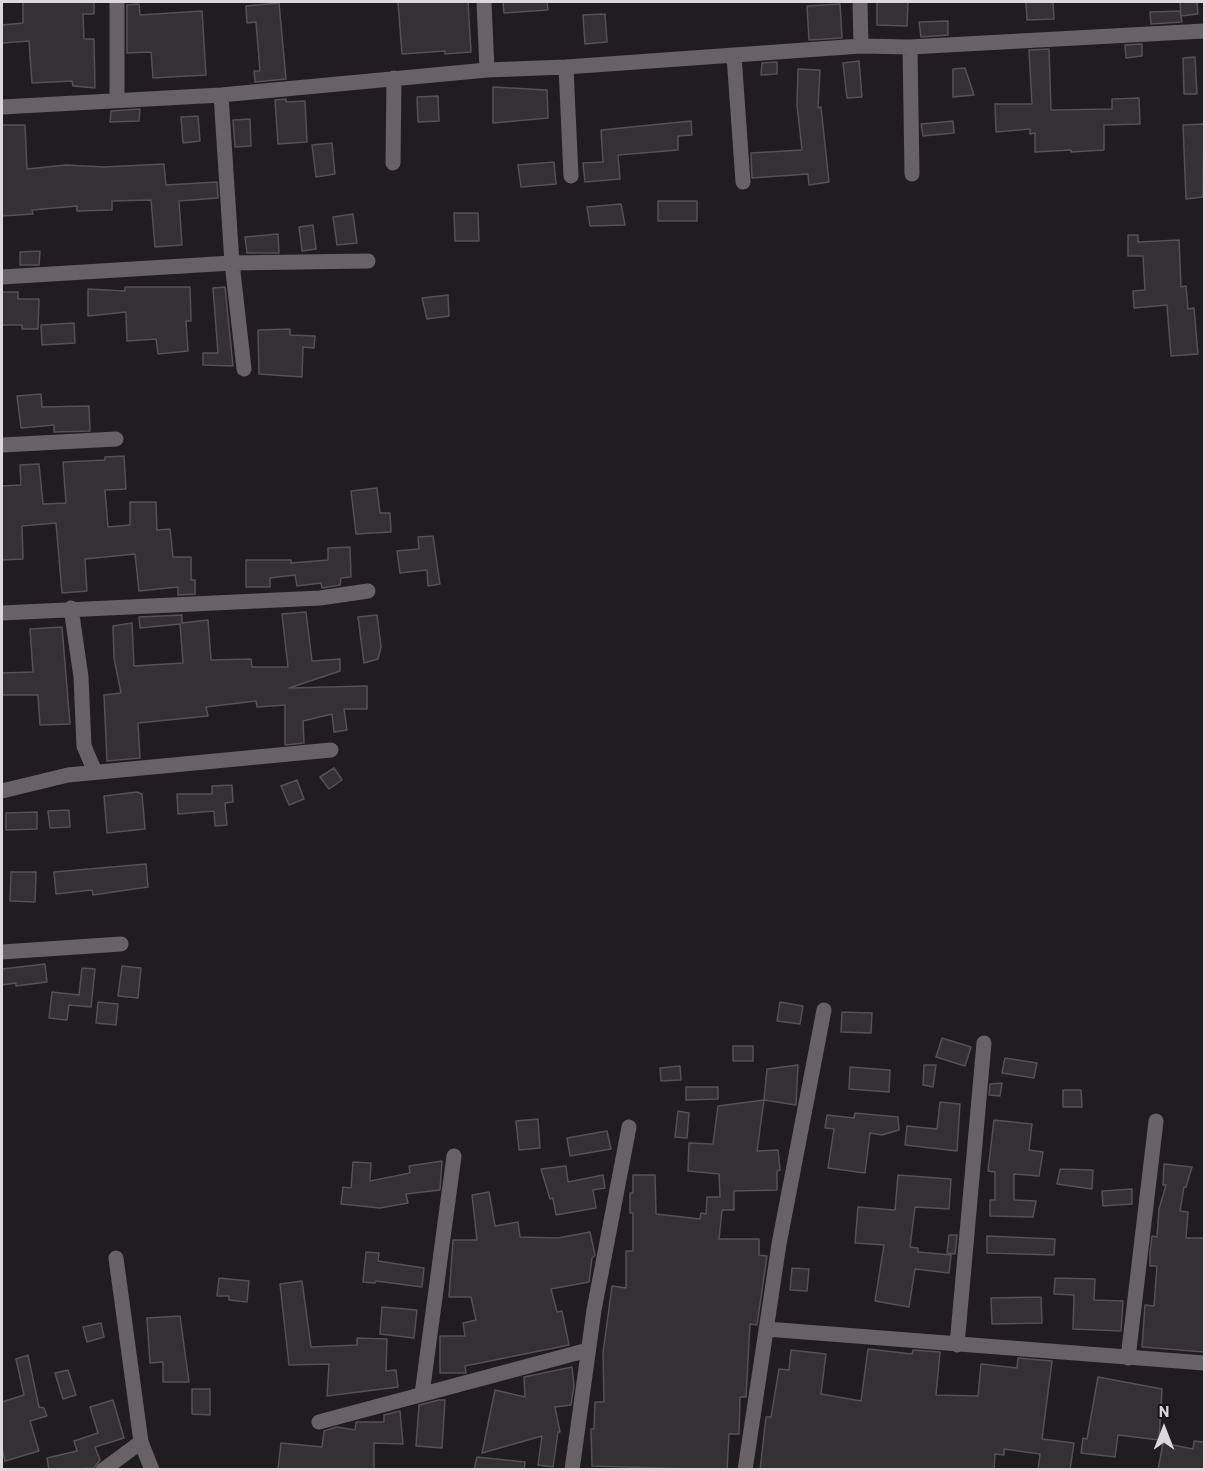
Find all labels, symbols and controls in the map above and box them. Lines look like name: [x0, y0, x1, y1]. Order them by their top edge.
north arrow: [1134, 1399, 1194, 1459]
text: N: [1159, 1401, 1169, 1420]

